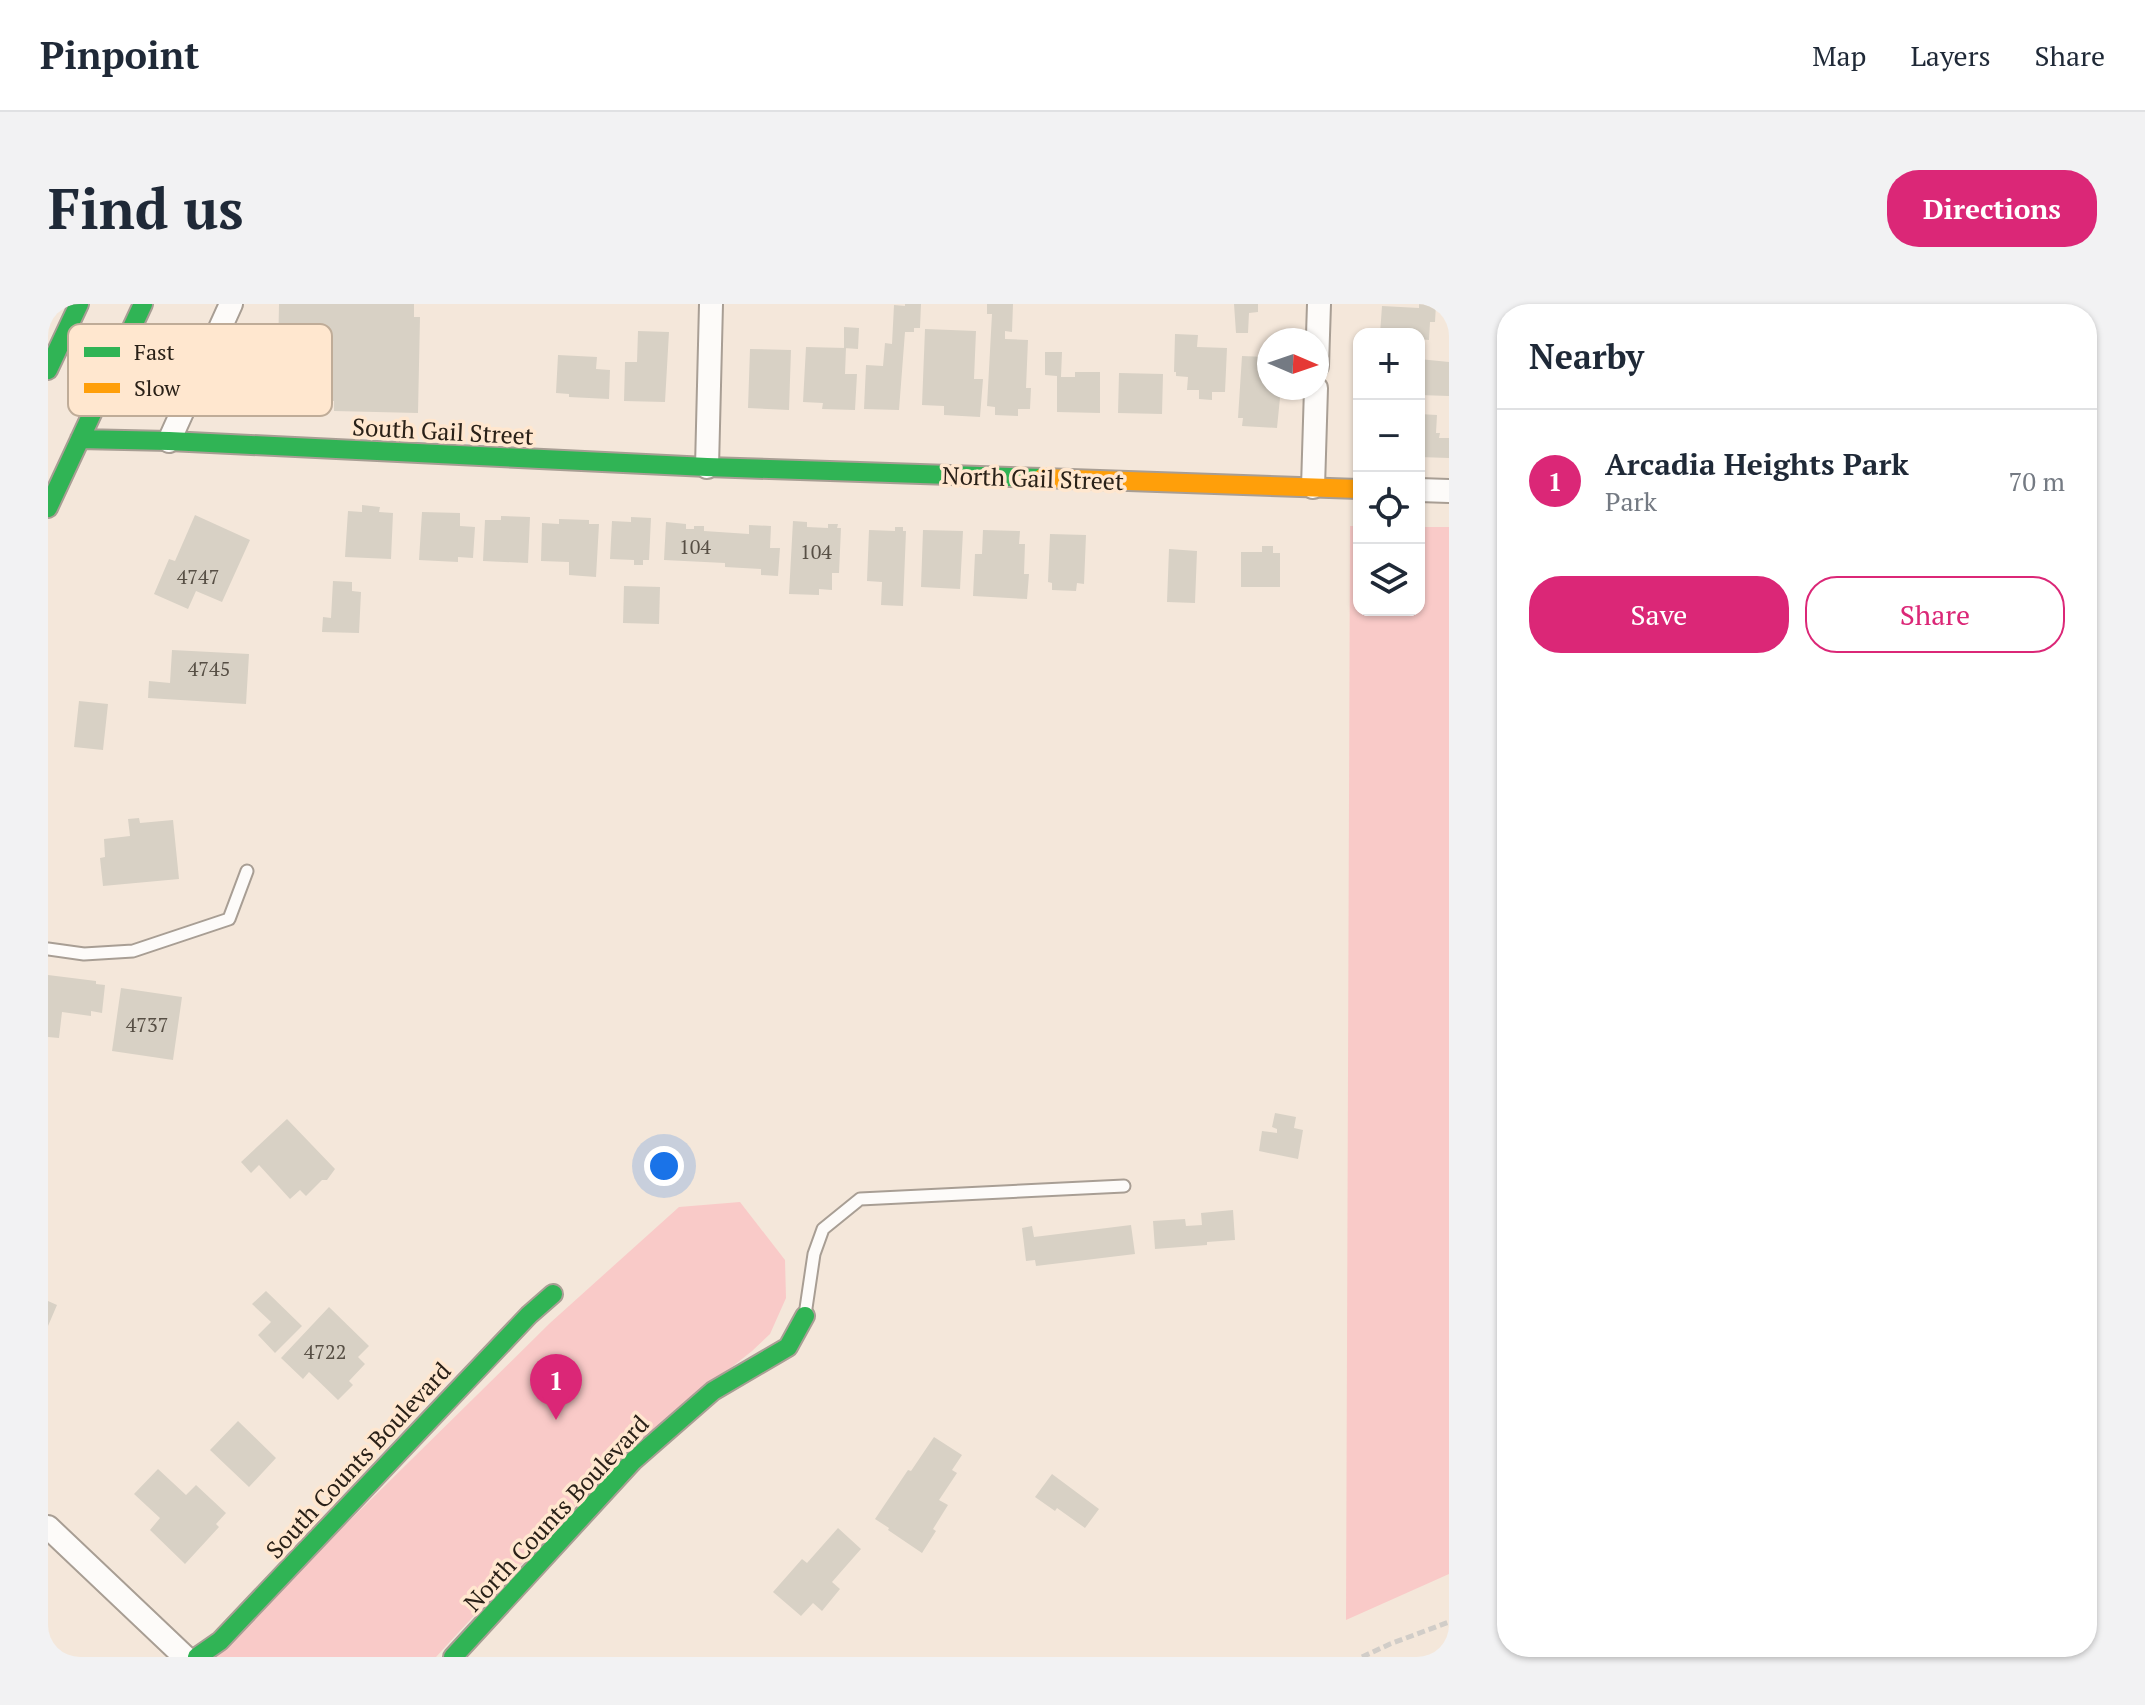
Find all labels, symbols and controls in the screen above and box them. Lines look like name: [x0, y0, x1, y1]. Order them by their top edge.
text: Pinpoint: [40, 30, 199, 80]
text: Map: [1812, 37, 1866, 74]
text: Layers: [1910, 37, 1991, 74]
text: Share: [2035, 37, 2105, 74]
button: Directions: [1887, 170, 2097, 247]
text: Find us: [48, 171, 244, 245]
legend: [68, 324, 332, 416]
north arrow: [1257, 328, 1329, 400]
map controls: [1353, 328, 1425, 616]
button: +: [1353, 328, 1425, 400]
text: Nearby: [1529, 334, 1644, 379]
text: Fast: [134, 337, 175, 366]
text: Slow: [134, 373, 181, 402]
button: −: [1353, 400, 1425, 472]
street label: South Gail Street: [351, 410, 535, 452]
text: Arcadia Heights Park: [1605, 444, 1909, 484]
street label: North Gail Street: [942, 459, 1125, 497]
text: 1: [1548, 464, 1562, 498]
text: 70 m: [2009, 464, 2065, 498]
button: locate: [1353, 472, 1425, 544]
text: Park: [1605, 484, 1657, 518]
house number: 104: [679, 533, 711, 560]
house number: 104: [800, 538, 832, 565]
button: layers: [1353, 544, 1425, 616]
house number: 4747: [177, 563, 219, 590]
button: Save: [1529, 576, 1789, 653]
button: Share: [1805, 576, 2065, 653]
house number: 4745: [188, 655, 230, 682]
house number: 4737: [126, 1011, 168, 1038]
your location: [644, 1146, 684, 1186]
house number: 4722: [304, 1338, 346, 1365]
pin: 1: [530, 1354, 582, 1420]
street label: South Counts Boulevard: [258, 1355, 458, 1565]
street label: North Counts Boulevard: [456, 1408, 656, 1618]

